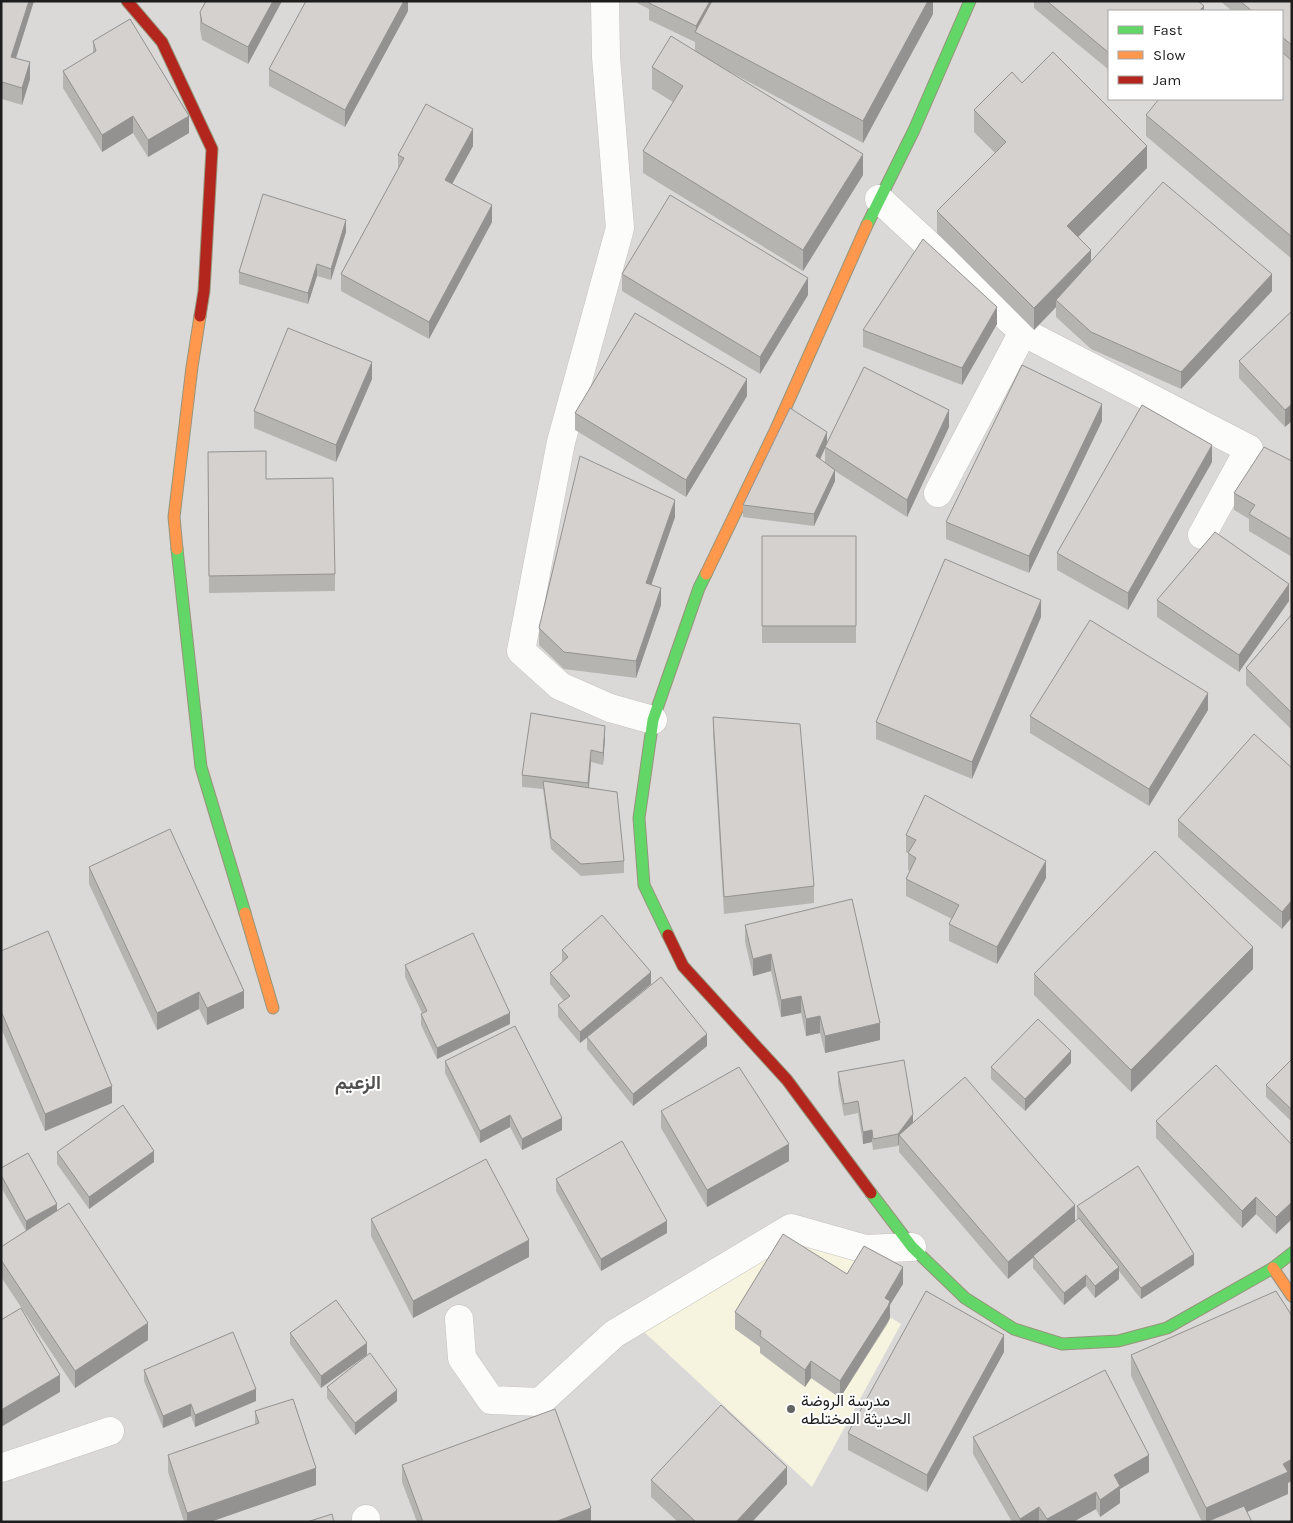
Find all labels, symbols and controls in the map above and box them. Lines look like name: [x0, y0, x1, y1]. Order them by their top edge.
legend: [1108, 10, 1283, 100]
text: Fast: [1153, 21, 1183, 39]
text: Slow: [1153, 46, 1185, 64]
text: Jam: [1153, 71, 1181, 89]
district label: الزعيم: [335, 1072, 381, 1095]
place label: مدرسة الروضة الحديثة المختلطه: [801, 1391, 911, 1428]
marker: مدرسة الروضة الحديثة المختلطه: [785, 1403, 797, 1415]

